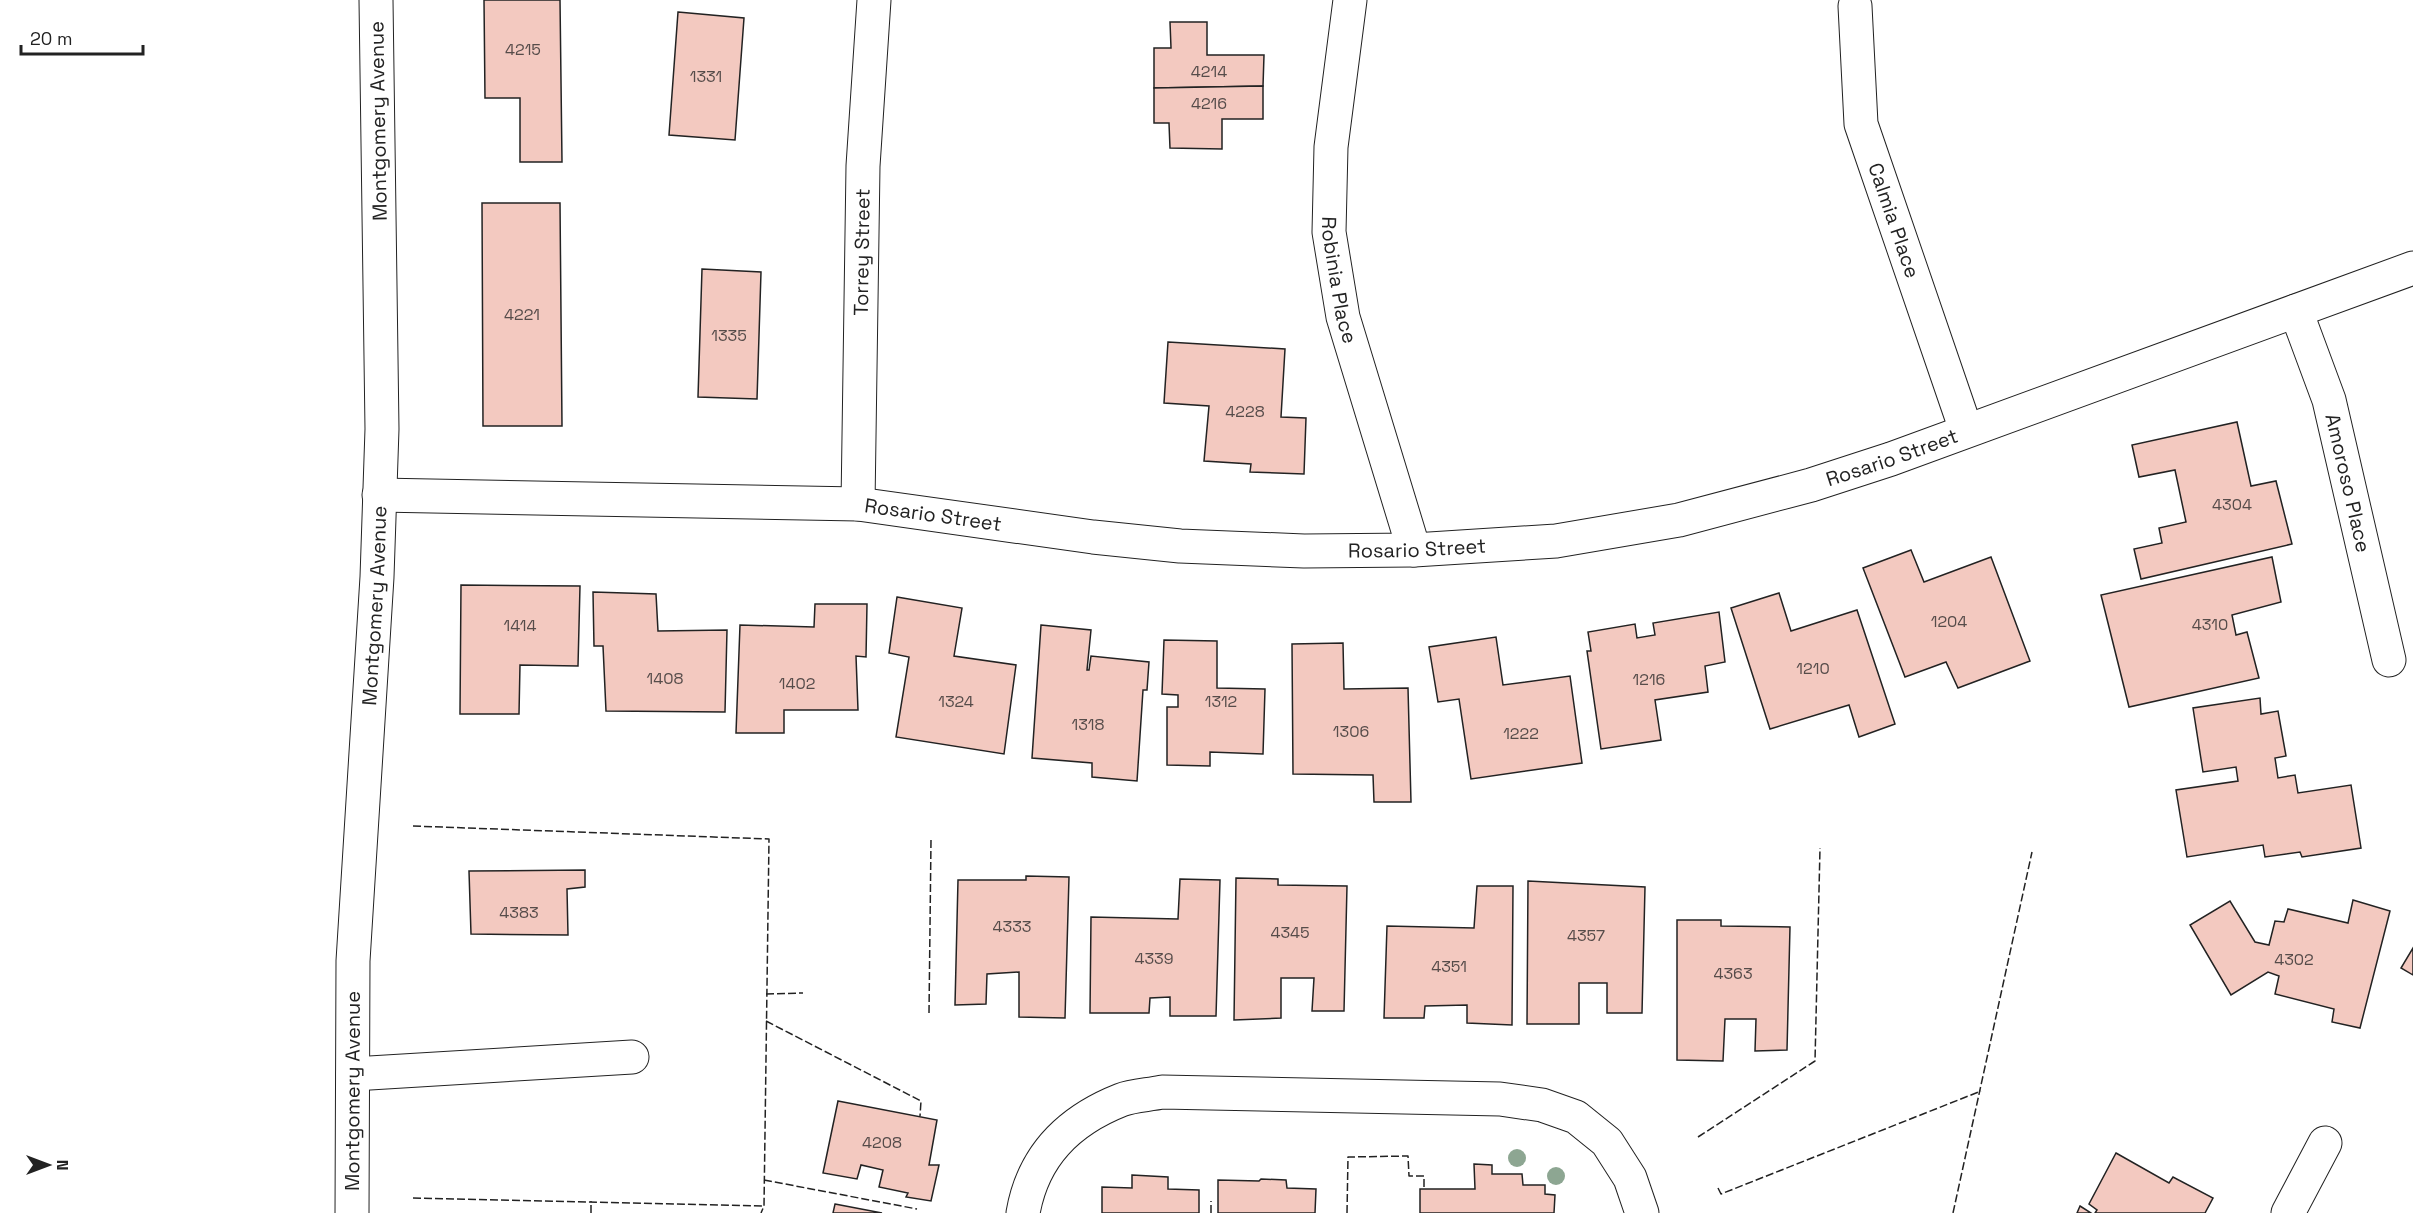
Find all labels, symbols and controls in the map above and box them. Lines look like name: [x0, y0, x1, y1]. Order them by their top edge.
scale bar: [21, 18, 142, 56]
street label: Montgomery Avenue: [363, 21, 393, 221]
text: 20 m: [30, 27, 73, 50]
house number: 4215: [505, 39, 541, 60]
house number: 4214: [1191, 61, 1227, 82]
house number: 1331: [690, 66, 722, 87]
house number: 4216: [1191, 93, 1227, 114]
street label: Calmia Place: [1862, 159, 1926, 281]
street label: Torrey Street: [848, 188, 876, 316]
street label: Robinia Place: [1316, 216, 1363, 347]
house number: 4221: [504, 304, 540, 325]
house number: 1335: [711, 325, 747, 346]
house number: 4228: [1225, 401, 1265, 422]
street label: Amoroso Place: [2320, 411, 2377, 555]
street label: Rosario Street: [1823, 423, 1962, 492]
street label: Rosario Street: [863, 492, 1003, 537]
house number: 4304: [2212, 494, 2252, 515]
street label: Montgomery Avenue: [356, 505, 392, 706]
street label: Rosario Street: [1348, 532, 1487, 564]
house number: 1204: [1931, 611, 1967, 632]
house number: 4310: [2192, 614, 2228, 635]
house number: 1414: [504, 615, 536, 636]
house number: 1210: [1796, 658, 1830, 679]
house number: 1408: [647, 668, 683, 689]
house number: 1216: [1633, 669, 1665, 690]
house number: 1402: [779, 673, 815, 694]
house number: 1324: [938, 691, 974, 712]
house number: 1312: [1205, 691, 1237, 712]
house number: 1318: [1072, 714, 1104, 735]
house number: 1306: [1333, 721, 1369, 742]
house number: 1222: [1503, 723, 1539, 744]
house number: 4383: [499, 902, 539, 923]
house number: 4333: [993, 916, 1032, 937]
house number: 4345: [1270, 922, 1310, 943]
house number: 4357: [1567, 925, 1605, 946]
house number: 4339: [1134, 948, 1174, 969]
house number: 4302: [2274, 949, 2314, 970]
house number: 4351: [1431, 956, 1467, 977]
house number: 4363: [1713, 963, 1753, 984]
street label: Montgomery Avenue: [339, 991, 366, 1191]
house number: 4208: [862, 1132, 902, 1153]
north arrow: [18, 1135, 78, 1195]
text: N: [52, 1160, 73, 1170]

